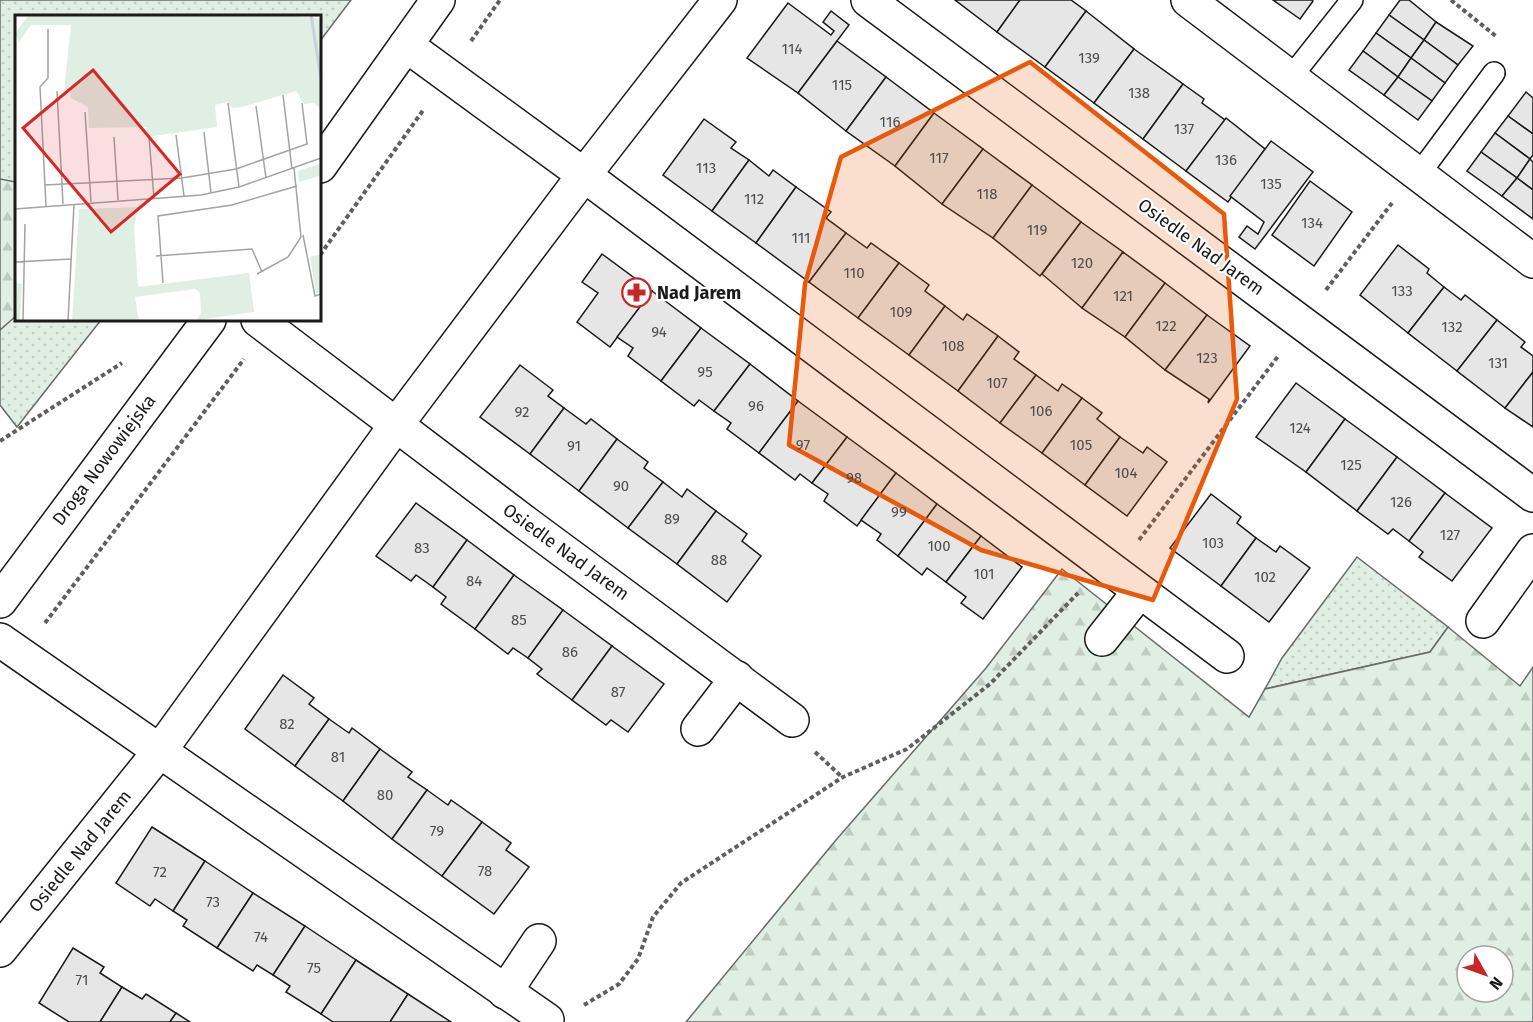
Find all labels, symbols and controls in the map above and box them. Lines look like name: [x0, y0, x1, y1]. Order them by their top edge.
inset map: [15, 15, 321, 321]
house number: 114: [782, 40, 802, 58]
house number: 139: [1078, 49, 1100, 67]
house number: 115: [832, 76, 852, 94]
house number: 138: [1128, 84, 1150, 102]
house number: 116: [880, 113, 900, 131]
house number: 137: [1174, 120, 1195, 138]
house number: 117: [929, 149, 949, 167]
house number: 136: [1215, 151, 1237, 169]
house number: 113: [696, 159, 716, 177]
house number: 135: [1260, 175, 1282, 193]
house number: 118: [976, 185, 998, 203]
house number: 112: [744, 190, 764, 208]
street label: Osiedle Nad Jarem: [1134, 194, 1268, 300]
house number: 134: [1301, 214, 1323, 232]
house number: 119: [1027, 221, 1047, 239]
house number: 111: [791, 229, 811, 247]
house number: 120: [1071, 254, 1093, 272]
house number: 110: [843, 264, 865, 282]
pharmacy icon: Nad Jarem: [620, 277, 652, 309]
place label: Nad Jarem: [657, 282, 741, 304]
house number: 133: [1391, 282, 1413, 300]
house number: 121: [1113, 287, 1133, 305]
house number: 109: [890, 303, 912, 321]
house number: 122: [1155, 317, 1177, 335]
house number: 132: [1441, 318, 1463, 336]
house number: 94: [651, 323, 667, 341]
house number: 108: [941, 337, 965, 355]
house number: 123: [1196, 349, 1218, 367]
house number: 131: [1488, 354, 1508, 372]
house number: 95: [697, 363, 713, 381]
house number: 107: [986, 374, 1008, 392]
street label: Droga Nowowiejska: [48, 390, 160, 530]
house number: 96: [748, 397, 764, 415]
house number: 106: [1030, 402, 1052, 420]
house number: 92: [515, 403, 529, 421]
house number: 124: [1289, 419, 1311, 437]
house number: 97: [796, 436, 810, 454]
house number: 105: [1070, 436, 1092, 454]
house number: 91: [567, 437, 581, 455]
house number: 125: [1340, 456, 1362, 474]
house number: 104: [1115, 464, 1137, 482]
house number: 98: [846, 469, 862, 487]
house number: 90: [613, 477, 629, 495]
house number: 126: [1390, 493, 1412, 511]
street label: Osiedle Nad Jarem: [499, 499, 633, 605]
house number: 99: [891, 503, 907, 521]
house number: 89: [664, 510, 680, 528]
house number: 127: [1440, 526, 1461, 544]
house number: 103: [1202, 534, 1224, 552]
house number: 100: [927, 537, 951, 555]
house number: 83: [414, 539, 430, 557]
house number: 88: [711, 551, 727, 569]
house number: 101: [974, 565, 995, 583]
house number: 102: [1254, 568, 1276, 586]
house number: 84: [466, 572, 482, 590]
house number: 85: [511, 611, 527, 629]
house number: 86: [562, 643, 578, 661]
house number: 87: [611, 683, 626, 701]
house number: 82: [279, 715, 295, 733]
house number: 81: [331, 748, 345, 766]
street label: Osiedle Nad Jarem: [24, 785, 136, 917]
house number: 80: [377, 786, 393, 804]
house number: 79: [430, 822, 444, 840]
house number: 78: [478, 862, 492, 880]
house number: 72: [153, 863, 167, 881]
house number: 73: [206, 893, 220, 911]
house number: 74: [254, 928, 268, 946]
north arrow: [1455, 944, 1515, 1004]
house number: 75: [307, 959, 321, 977]
house number: 71: [76, 971, 88, 989]
text: N: [1485, 973, 1507, 993]

